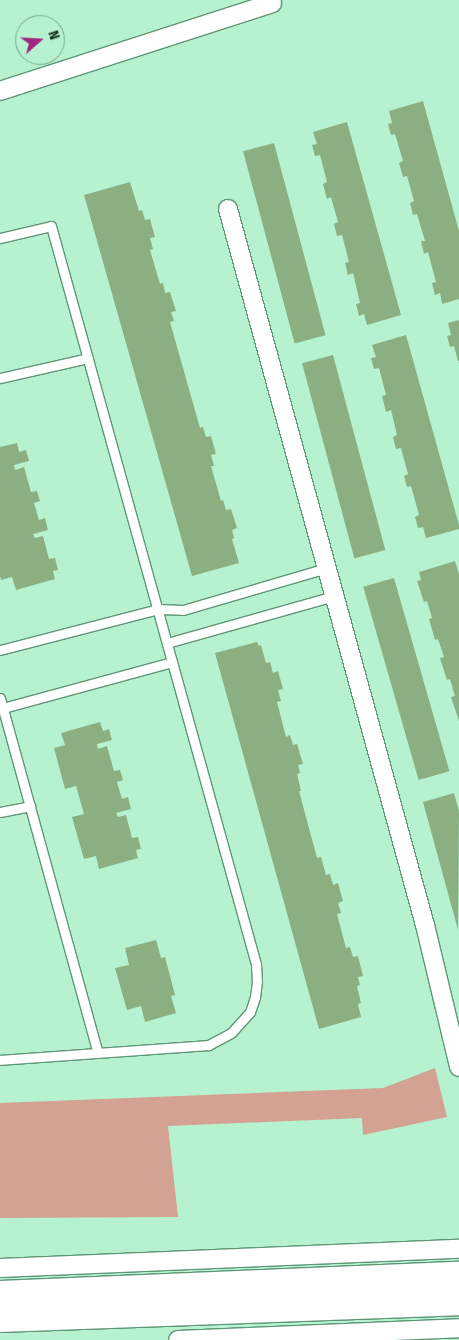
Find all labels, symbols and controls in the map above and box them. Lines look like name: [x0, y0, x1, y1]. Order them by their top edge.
north arrow: [15, 15, 65, 65]
text: N: [44, 29, 63, 42]

